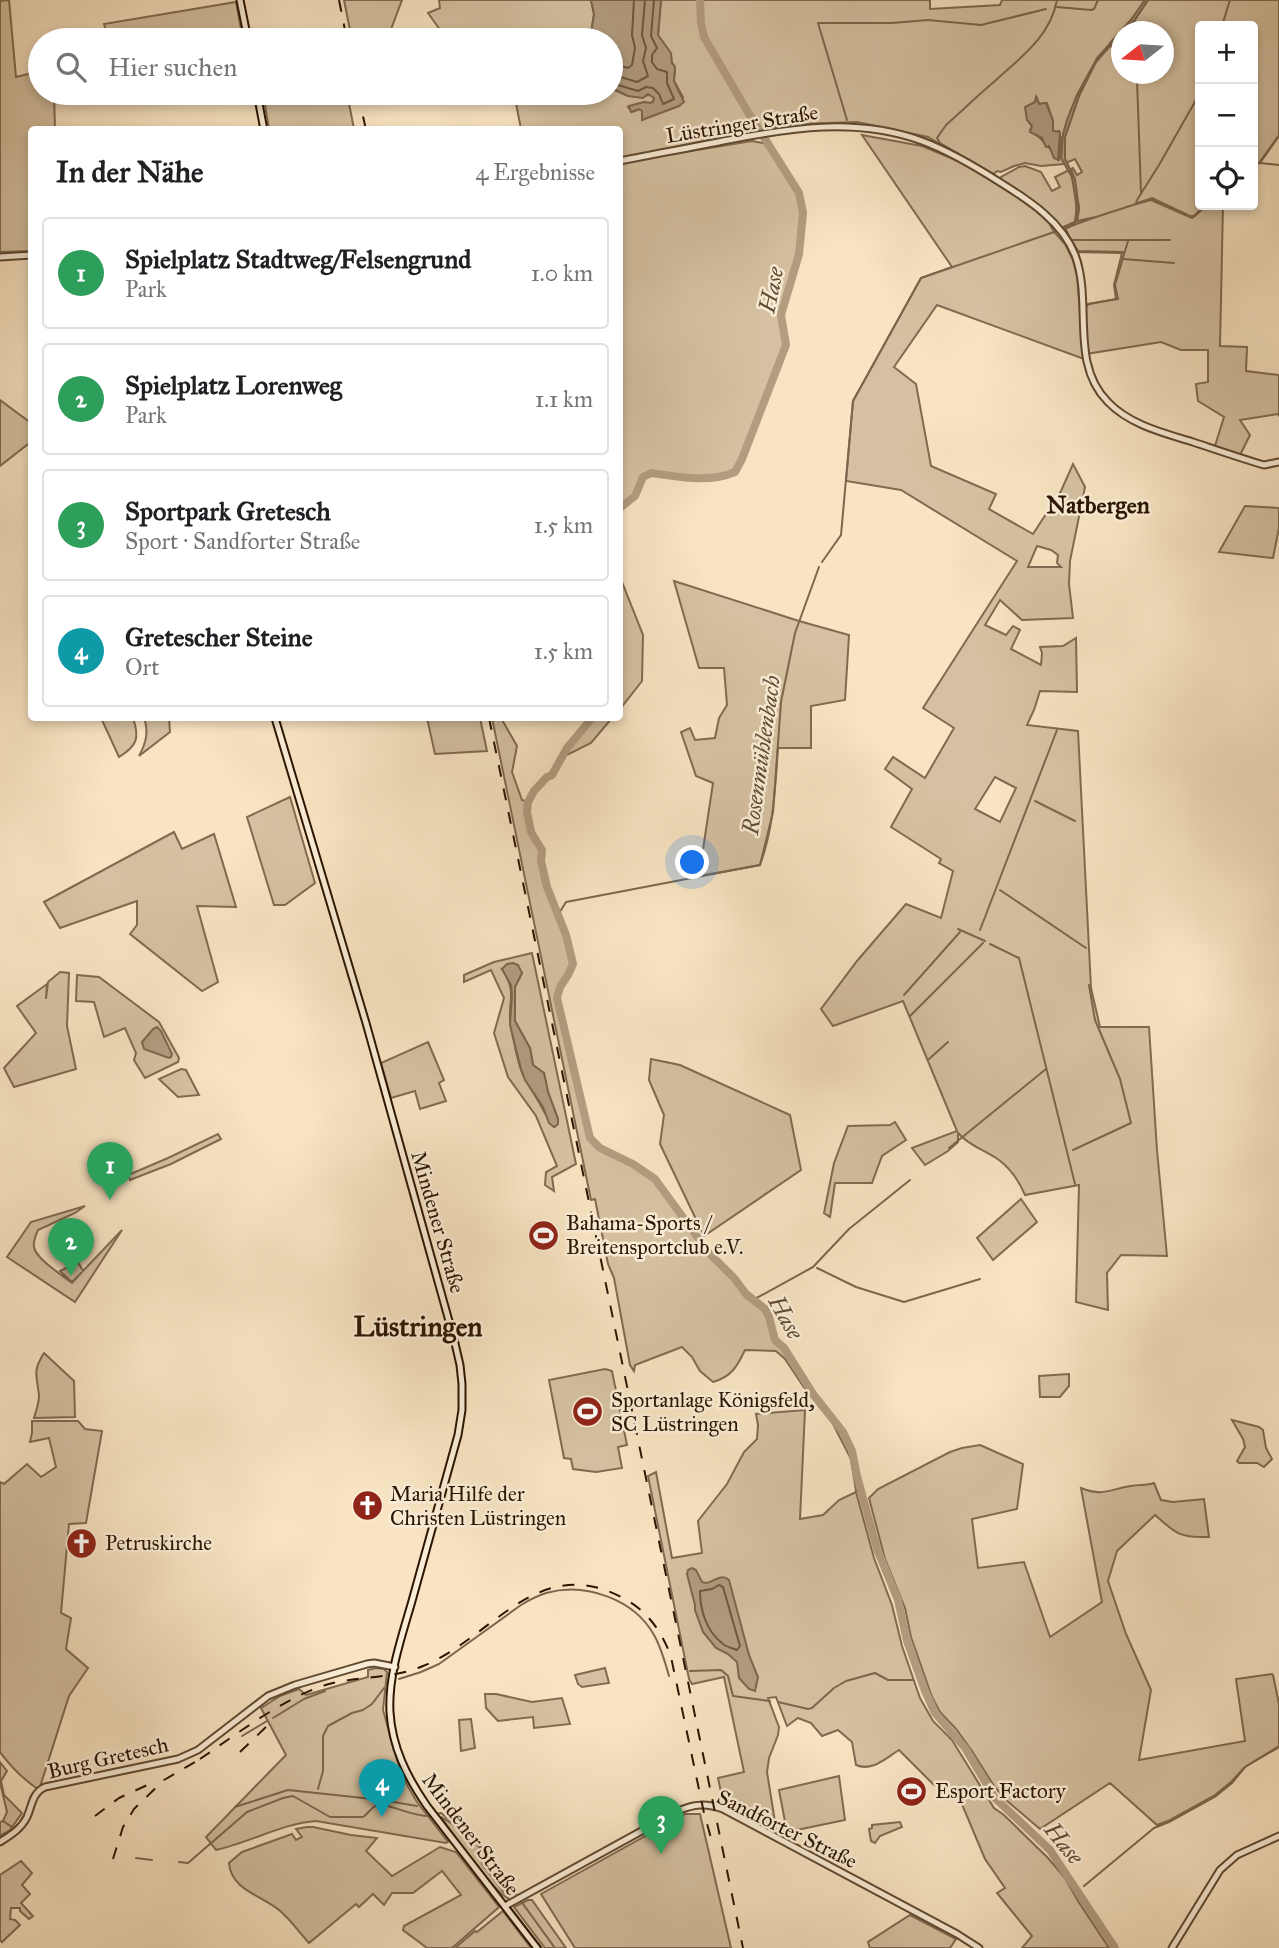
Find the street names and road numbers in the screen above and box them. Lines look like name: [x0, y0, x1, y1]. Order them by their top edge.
street label: Lüstringer Straße: [664, 99, 820, 149]
street label: Mindener Straße: [405, 1148, 471, 1296]
street label: Burg Gretesch: [45, 1731, 171, 1785]
street label: Mindener Straße: [417, 1768, 526, 1901]
street label: Sandforter Straße: [713, 1784, 862, 1874]

